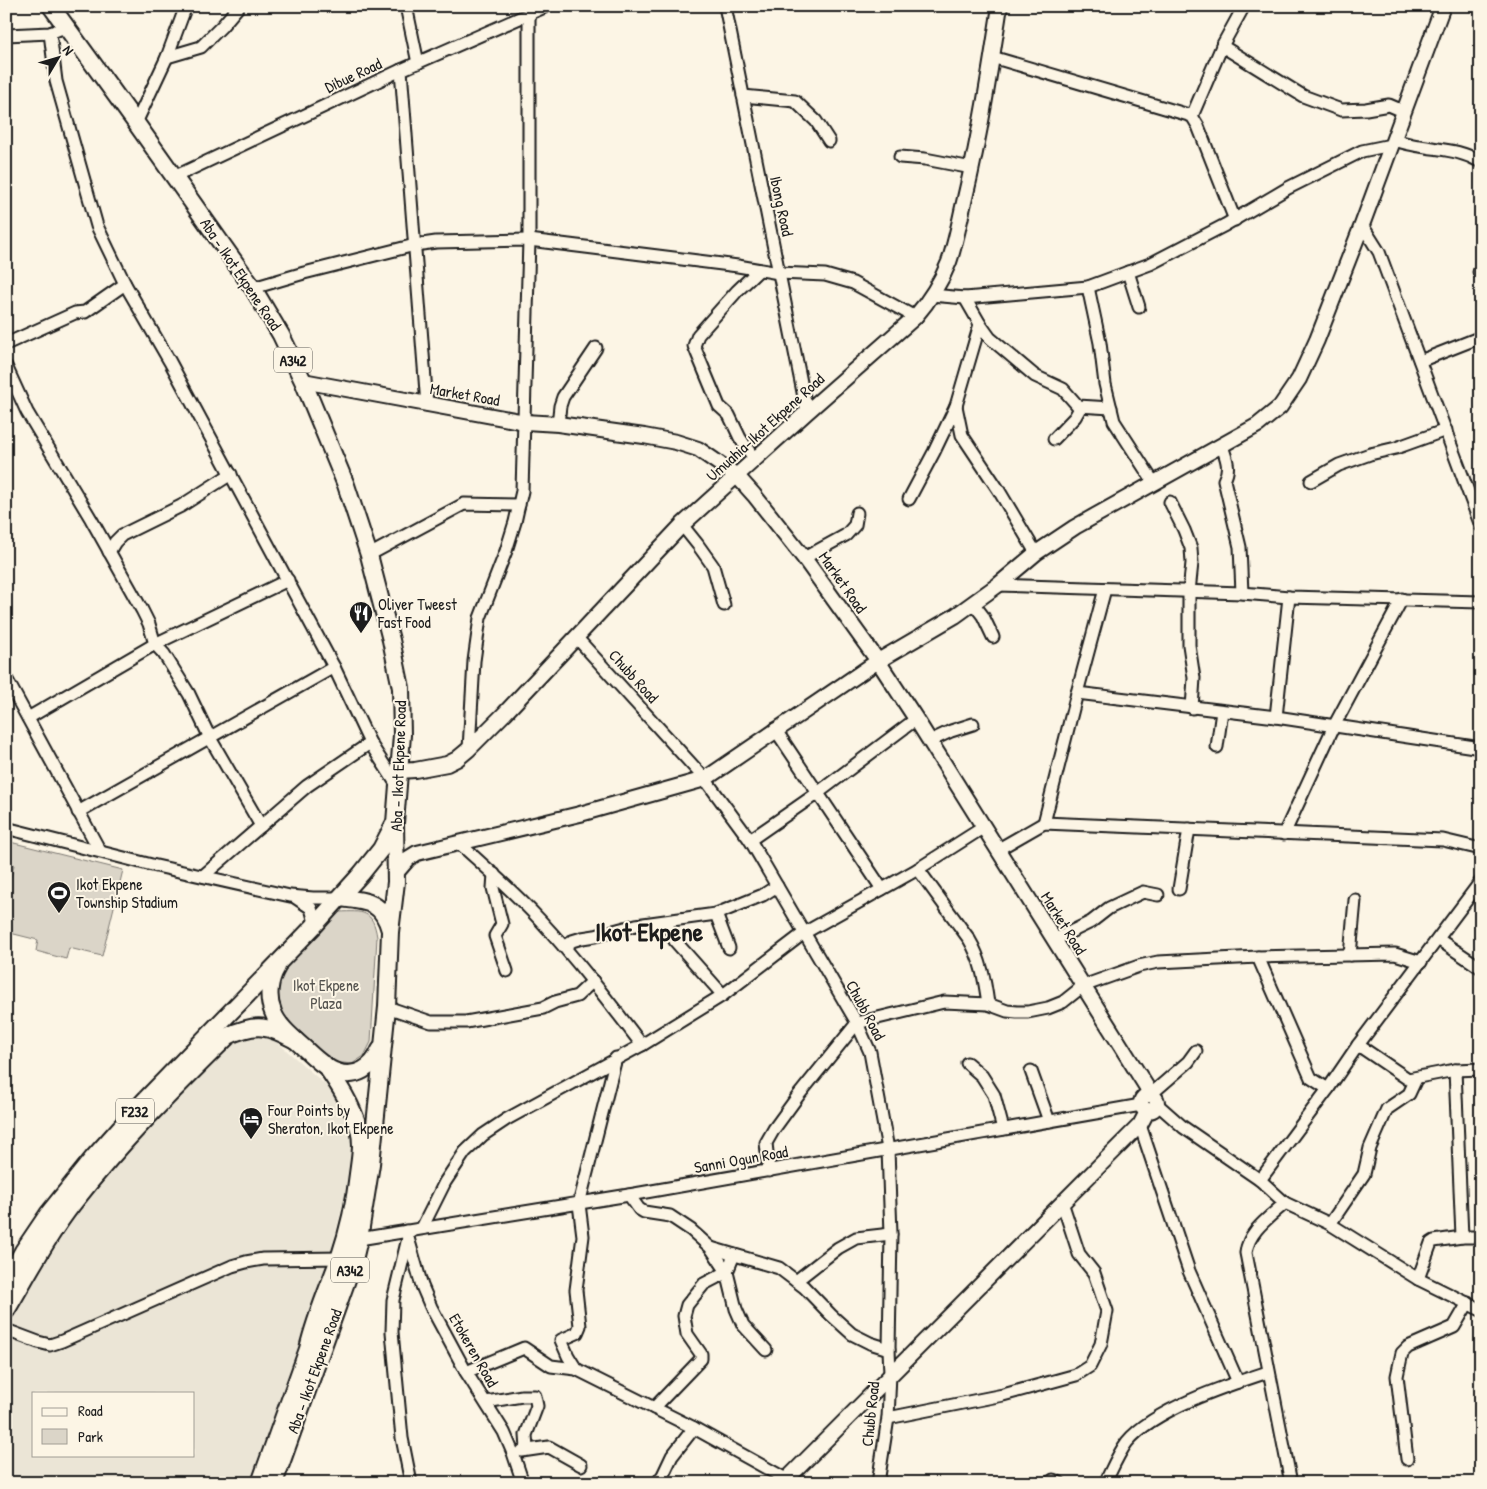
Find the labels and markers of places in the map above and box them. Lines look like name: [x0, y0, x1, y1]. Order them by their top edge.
place label: Oliver Tweest Fast Food: [377, 593, 457, 633]
restaurant icon: Oliver Tweest Fast Food: [348, 600, 374, 634]
place label: Ikot Ekpene Township Stadium: [76, 873, 178, 913]
sports icon: Ikot Ekpene Township Stadium: [46, 880, 72, 914]
place label: Four Points by Sheraton, Ikot Ekpene: [267, 1099, 394, 1139]
hotel icon: Four Points by Sheraton, Ikot Ekpene: [238, 1106, 264, 1140]

